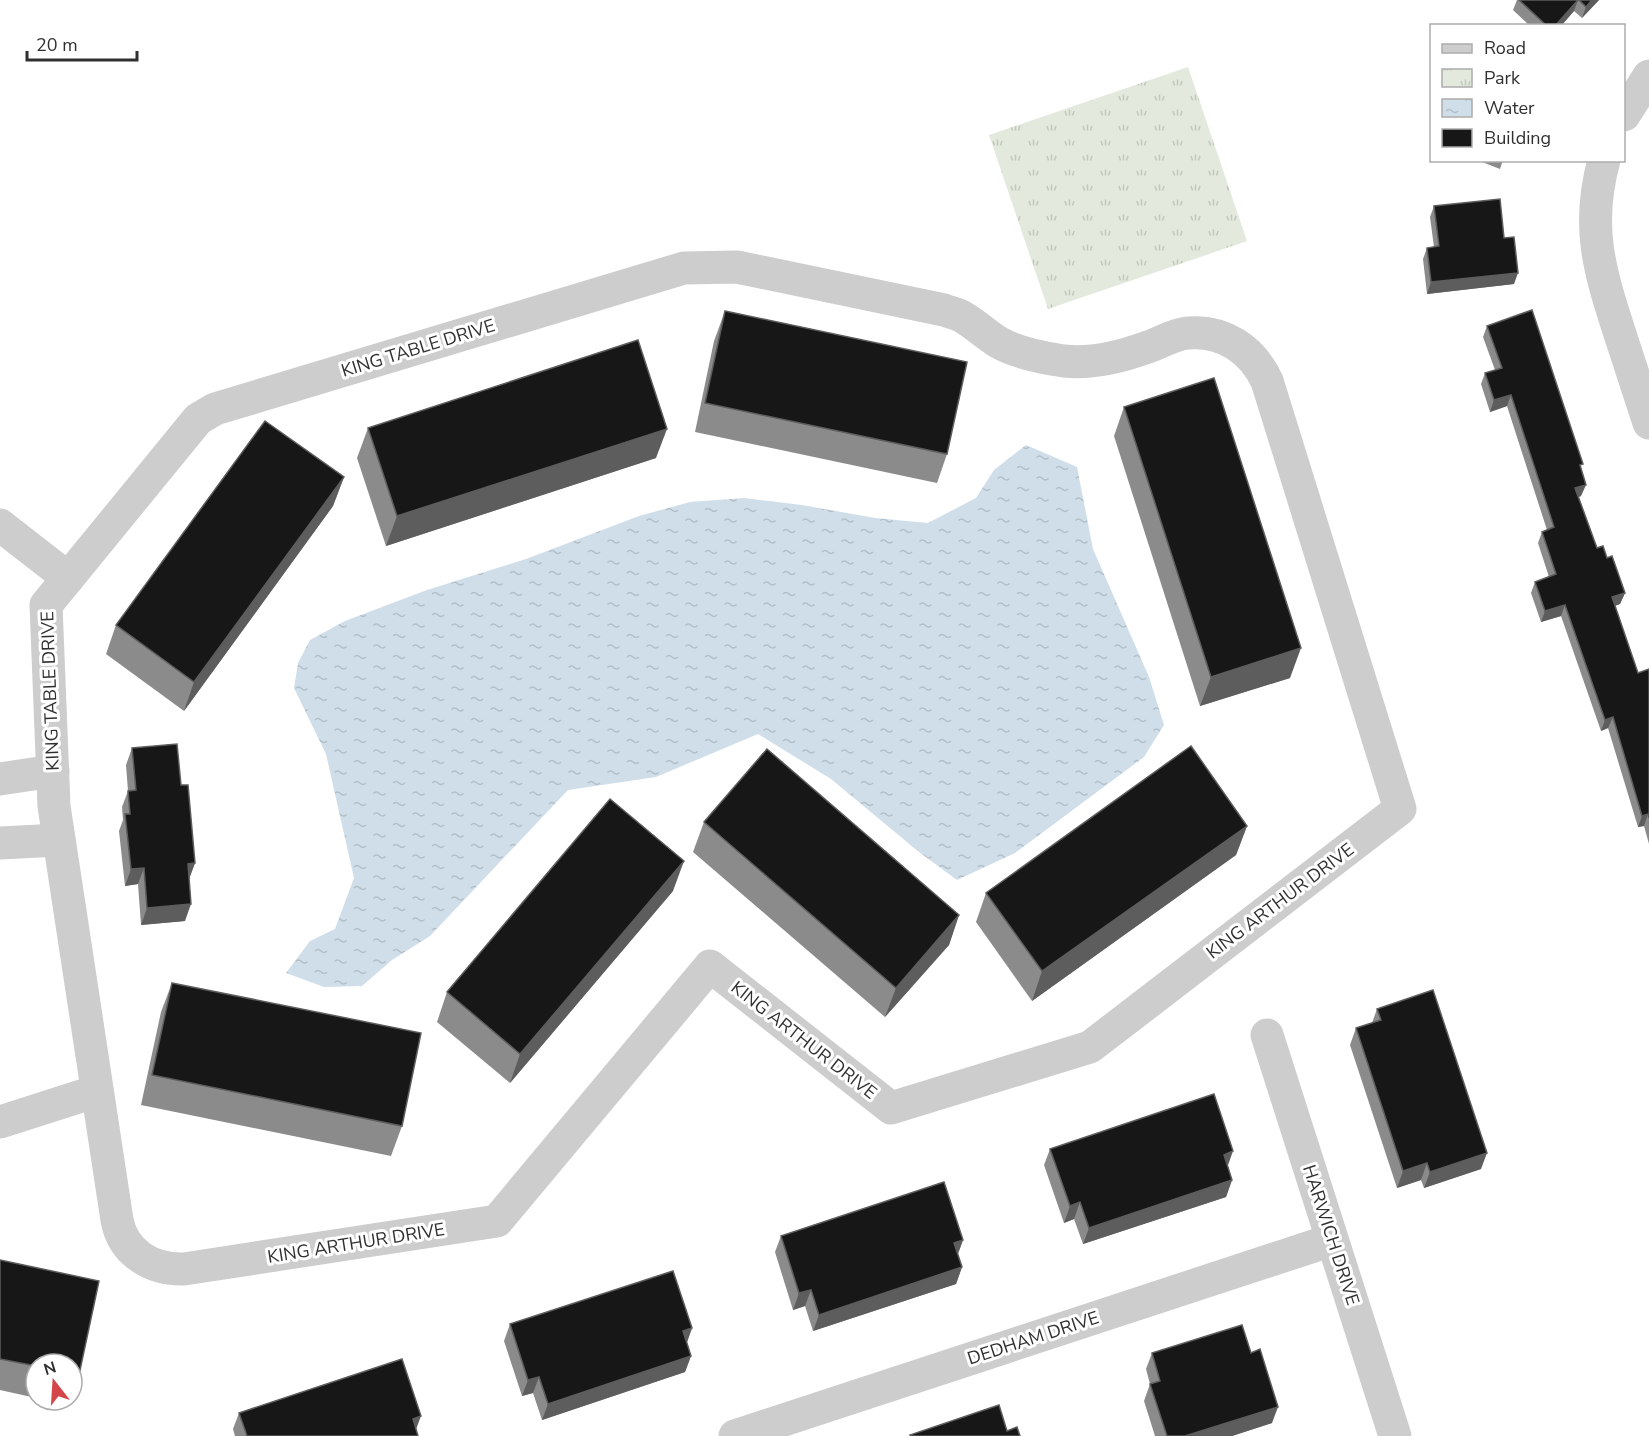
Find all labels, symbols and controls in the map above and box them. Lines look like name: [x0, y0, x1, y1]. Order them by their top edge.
scale bar: [27, 24, 136, 62]
legend: [1430, 24, 1625, 162]
text: 20 m: [36, 33, 78, 57]
text: Road: [1484, 36, 1526, 60]
text: Park: [1484, 66, 1521, 90]
text: Water: [1484, 96, 1535, 120]
text: Building: [1484, 126, 1551, 150]
street label: KING TABLE DRIVE: [338, 313, 498, 383]
street label: KING TABLE DRIVE: [35, 611, 65, 771]
street label: KING ARTHUR DRIVE: [1201, 838, 1359, 964]
street label: KING ARTHUR DRIVE: [726, 975, 882, 1105]
street label: HARWICH DRIVE: [1297, 1162, 1365, 1308]
street label: KING ARTHUR DRIVE: [266, 1217, 446, 1269]
street label: DEDHAM DRIVE: [964, 1305, 1102, 1371]
north arrow: [24, 1352, 84, 1412]
text: N: [41, 1356, 59, 1381]

